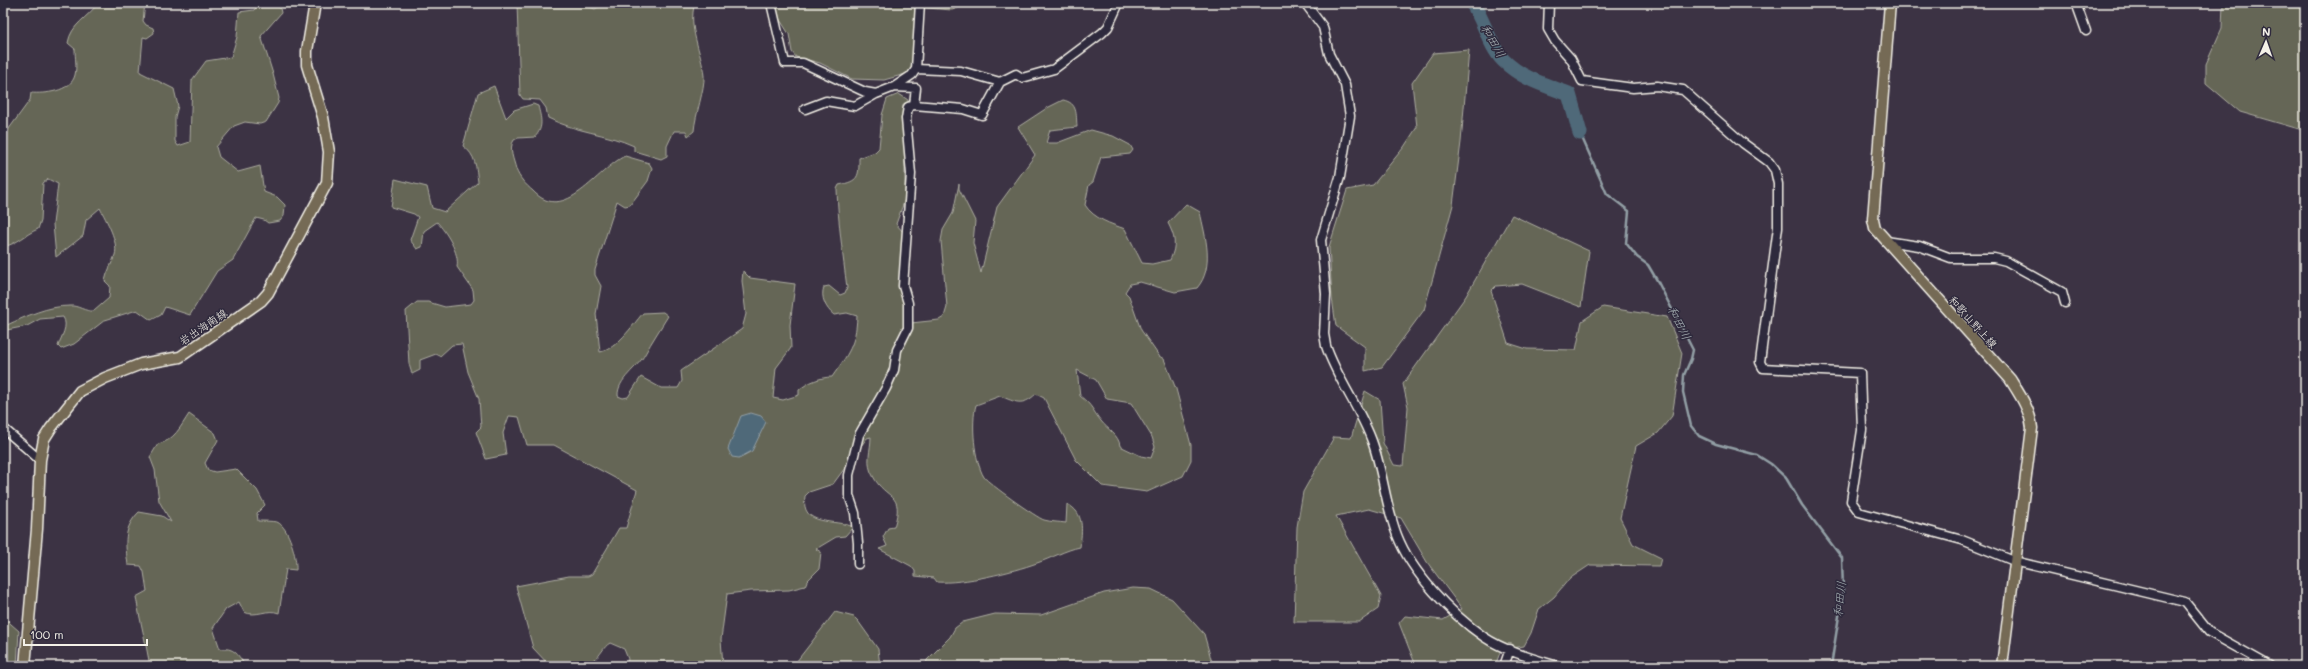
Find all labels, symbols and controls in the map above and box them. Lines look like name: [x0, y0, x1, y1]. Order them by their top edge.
water label: 和田川: [1478, 21, 1510, 60]
north arrow: [2246, 22, 2286, 62]
text: N: [2262, 24, 2271, 39]
street label: 和歌山野上線: [1946, 292, 2001, 351]
water label: 和田川: [1665, 303, 1695, 342]
street label: 岩出海南線: [176, 305, 230, 348]
water label: 和田川: [1829, 580, 1849, 618]
scale bar: [24, 621, 147, 647]
text: 100 m: [30, 626, 64, 642]

